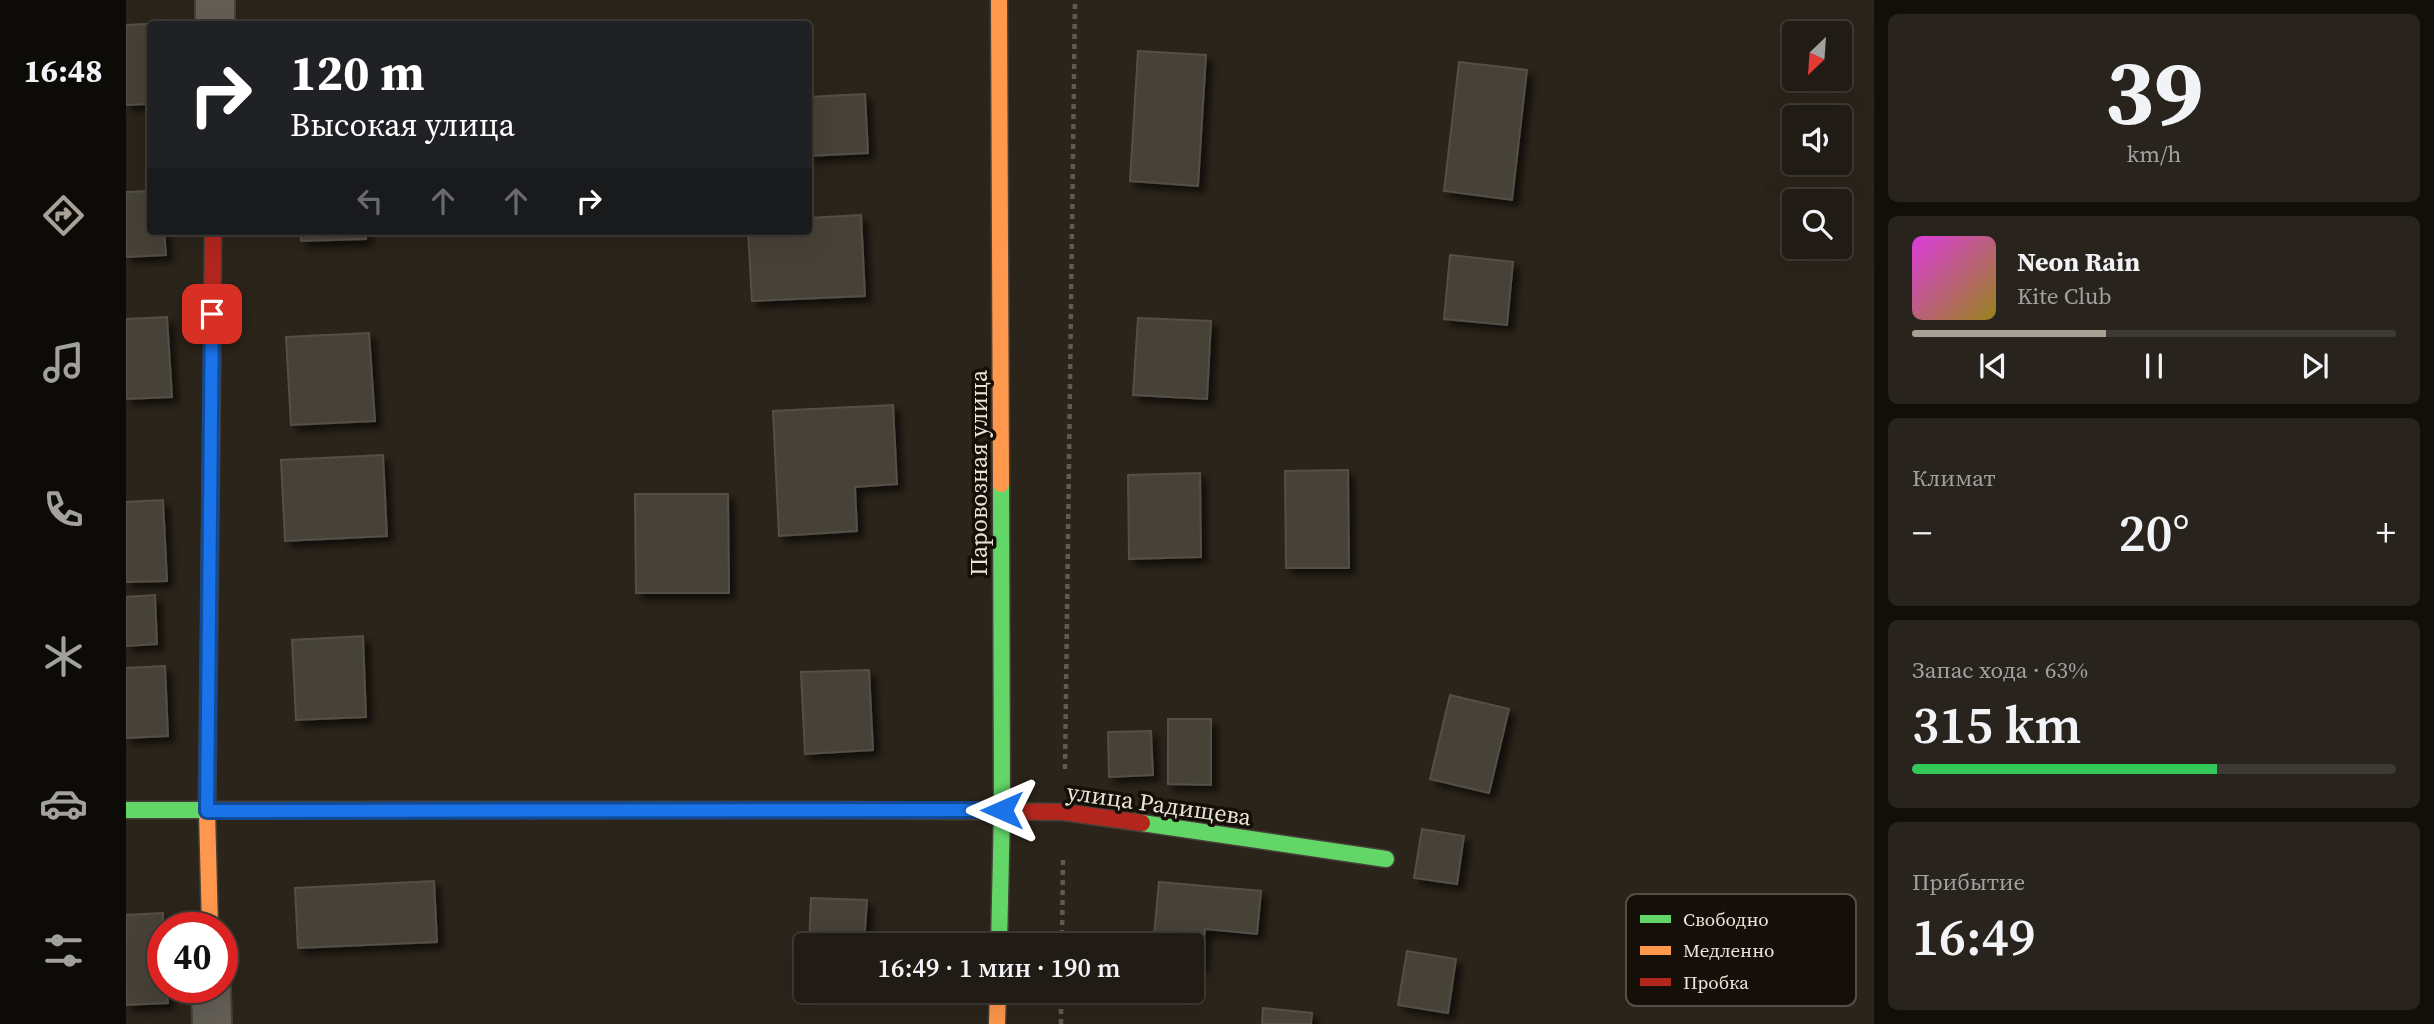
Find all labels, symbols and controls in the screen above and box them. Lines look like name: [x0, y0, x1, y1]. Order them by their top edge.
north arrow: [1782, 21, 1852, 91]
map controls: [1782, 21, 1852, 259]
text: 39: [2105, 30, 2203, 154]
text: 120 m: [290, 39, 425, 106]
text: 16:48: [24, 49, 102, 93]
icon: right: [175, 49, 266, 140]
text: Высокая улица: [290, 103, 515, 147]
button: sound: [1782, 105, 1852, 175]
text: km/h: [2127, 138, 2181, 170]
icon: left: [351, 182, 389, 220]
icon: ahead: [424, 182, 462, 220]
icon: ahead: [497, 182, 535, 220]
icon: right: [570, 182, 608, 220]
button: search: [1782, 189, 1852, 259]
icon: directions: [39, 191, 88, 240]
text: Neon Rain: [2017, 244, 2140, 280]
text: Kite Club: [2017, 280, 2112, 312]
pin: [182, 284, 242, 344]
icon: arrive: [193, 295, 231, 333]
icon: music: [39, 338, 88, 387]
icon: previous: [1974, 347, 2012, 385]
icon: pause: [2135, 347, 2173, 385]
icon: next: [2296, 347, 2334, 385]
street label: Паровозная улица: [962, 369, 995, 576]
text: Климат: [1912, 462, 1996, 494]
icon: phone: [39, 485, 88, 534]
text: 20°: [2118, 497, 2190, 568]
text: −: [1912, 507, 1932, 559]
text: +: [2376, 507, 2396, 559]
icon: climate: [39, 632, 88, 681]
text: Запас хода · 63%: [1912, 654, 2088, 686]
text: 315 km: [1912, 689, 2081, 760]
position arrow: [965, 773, 1039, 847]
street label: улица Радищева: [1065, 775, 1254, 833]
icon: car: [39, 779, 88, 828]
text: Прибытие: [1912, 866, 2025, 898]
legend: [1626, 894, 1856, 1006]
text: 16:49: [1912, 901, 2036, 972]
text: Свободно: [1683, 906, 1769, 932]
speed limit sign: 40: [147, 912, 238, 1003]
icon: filters: [39, 926, 88, 975]
text: Медленно: [1683, 937, 1774, 963]
text: 16:49 · 1 мин · 190 m: [878, 950, 1120, 986]
text: Пробка: [1683, 969, 1749, 995]

